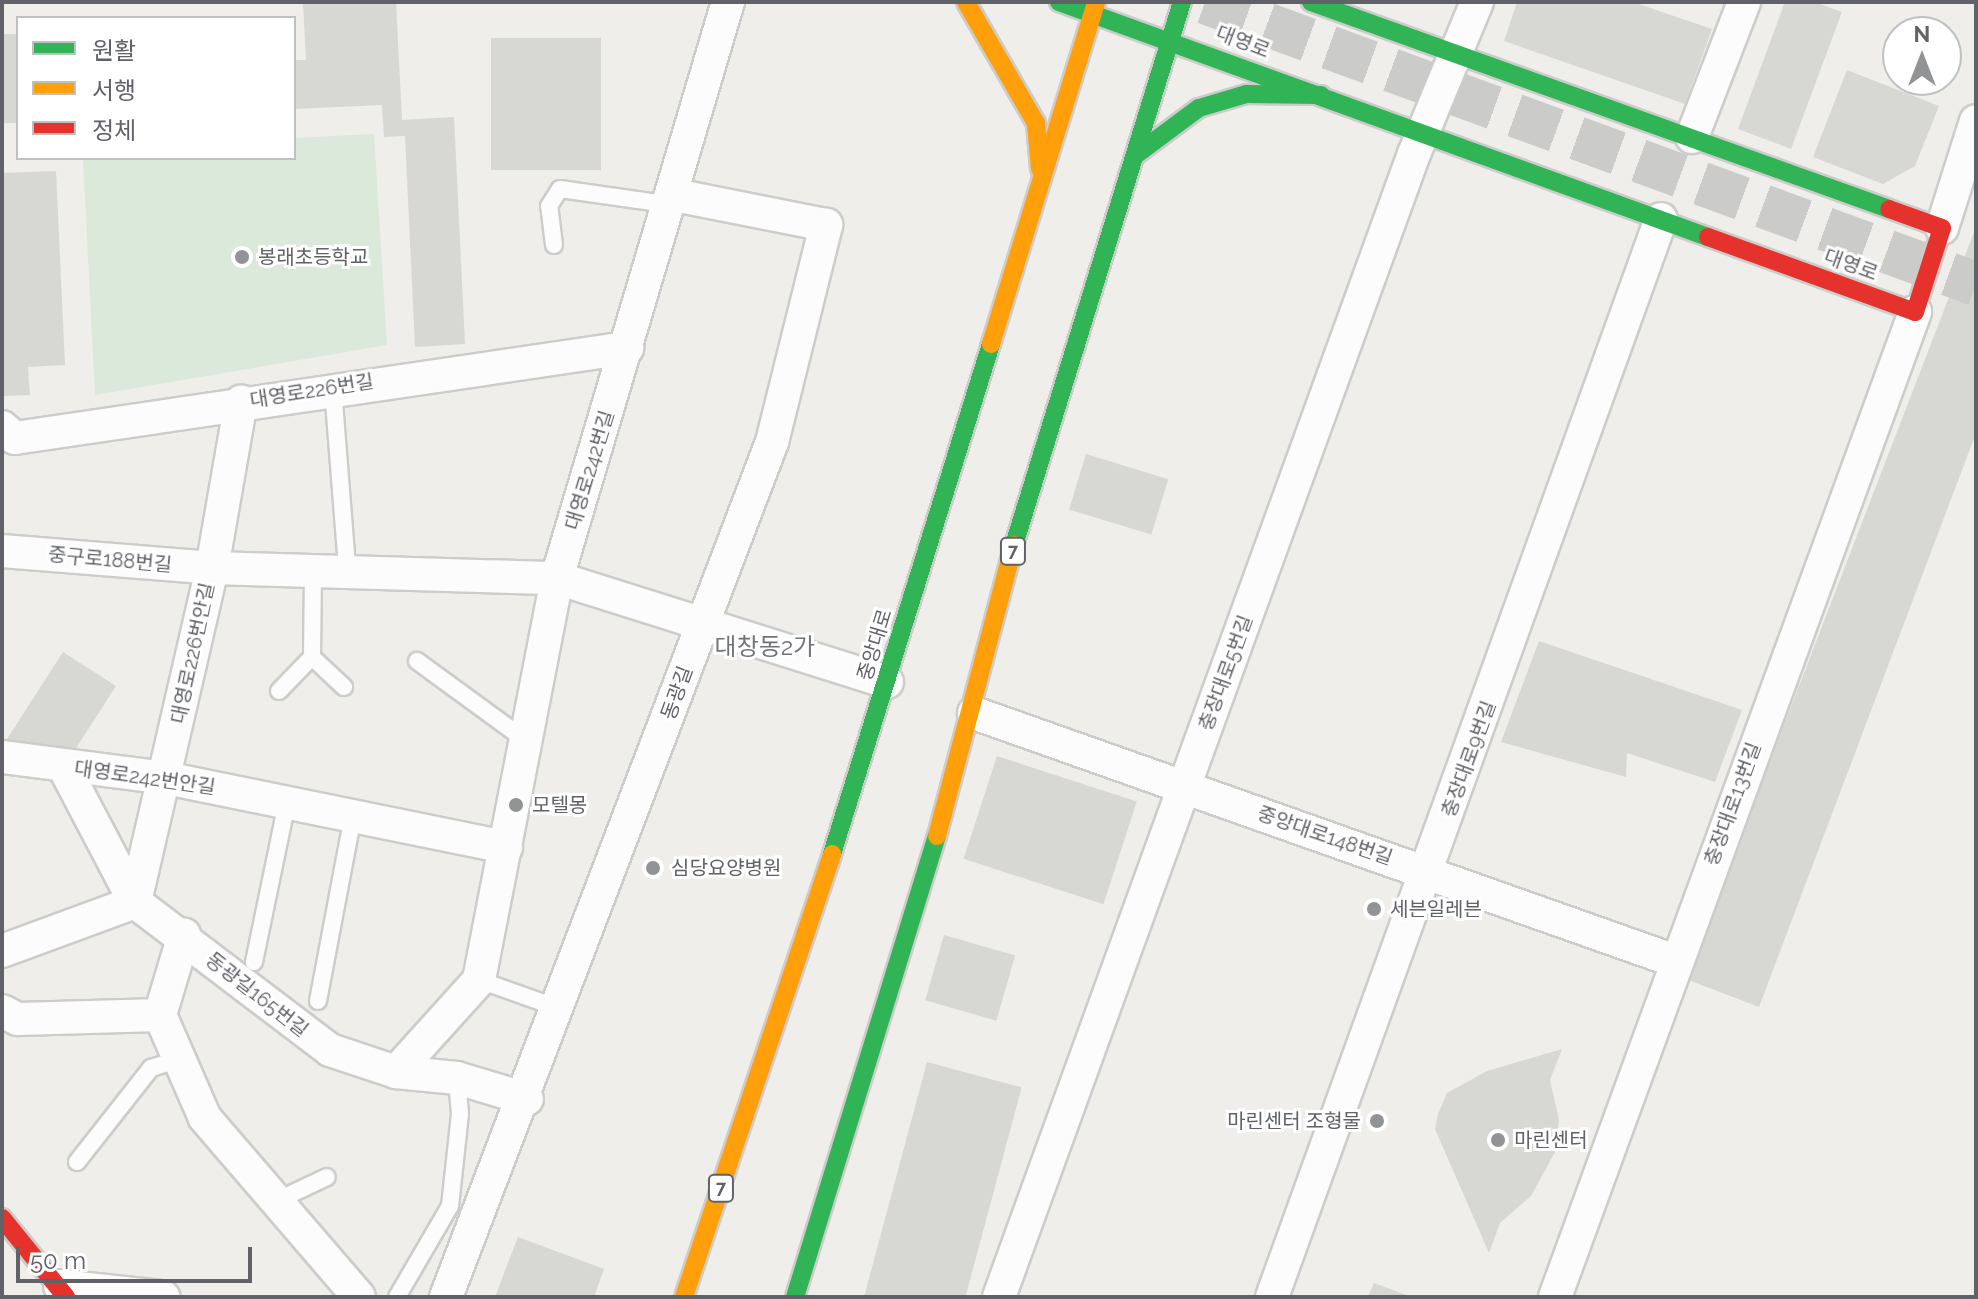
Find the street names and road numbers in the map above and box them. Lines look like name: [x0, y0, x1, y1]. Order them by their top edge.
street label: 대영로: [1213, 21, 1273, 63]
street label: 대영로: [1821, 244, 1881, 286]
street label: 대영로226번길: [248, 369, 376, 413]
street label: 대영로242번길: [560, 407, 620, 533]
road number: 7: [999, 537, 1027, 565]
street label: 중구로188번길: [47, 543, 173, 577]
street label: 대영로226번안길: [166, 580, 220, 726]
street label: 중앙대로: [853, 606, 897, 684]
street label: 충장대로5번길: [1194, 612, 1258, 734]
street label: 동광길: [656, 663, 698, 723]
street label: 충장대로9번길: [1437, 698, 1501, 820]
street label: 충장대로13번길: [1700, 739, 1766, 869]
street label: 대영로242번안길: [73, 756, 217, 800]
street label: 중앙대로148번길: [1254, 802, 1396, 870]
street label: 동광길165번길: [201, 948, 313, 1042]
road number: 7: [707, 1174, 735, 1202]

